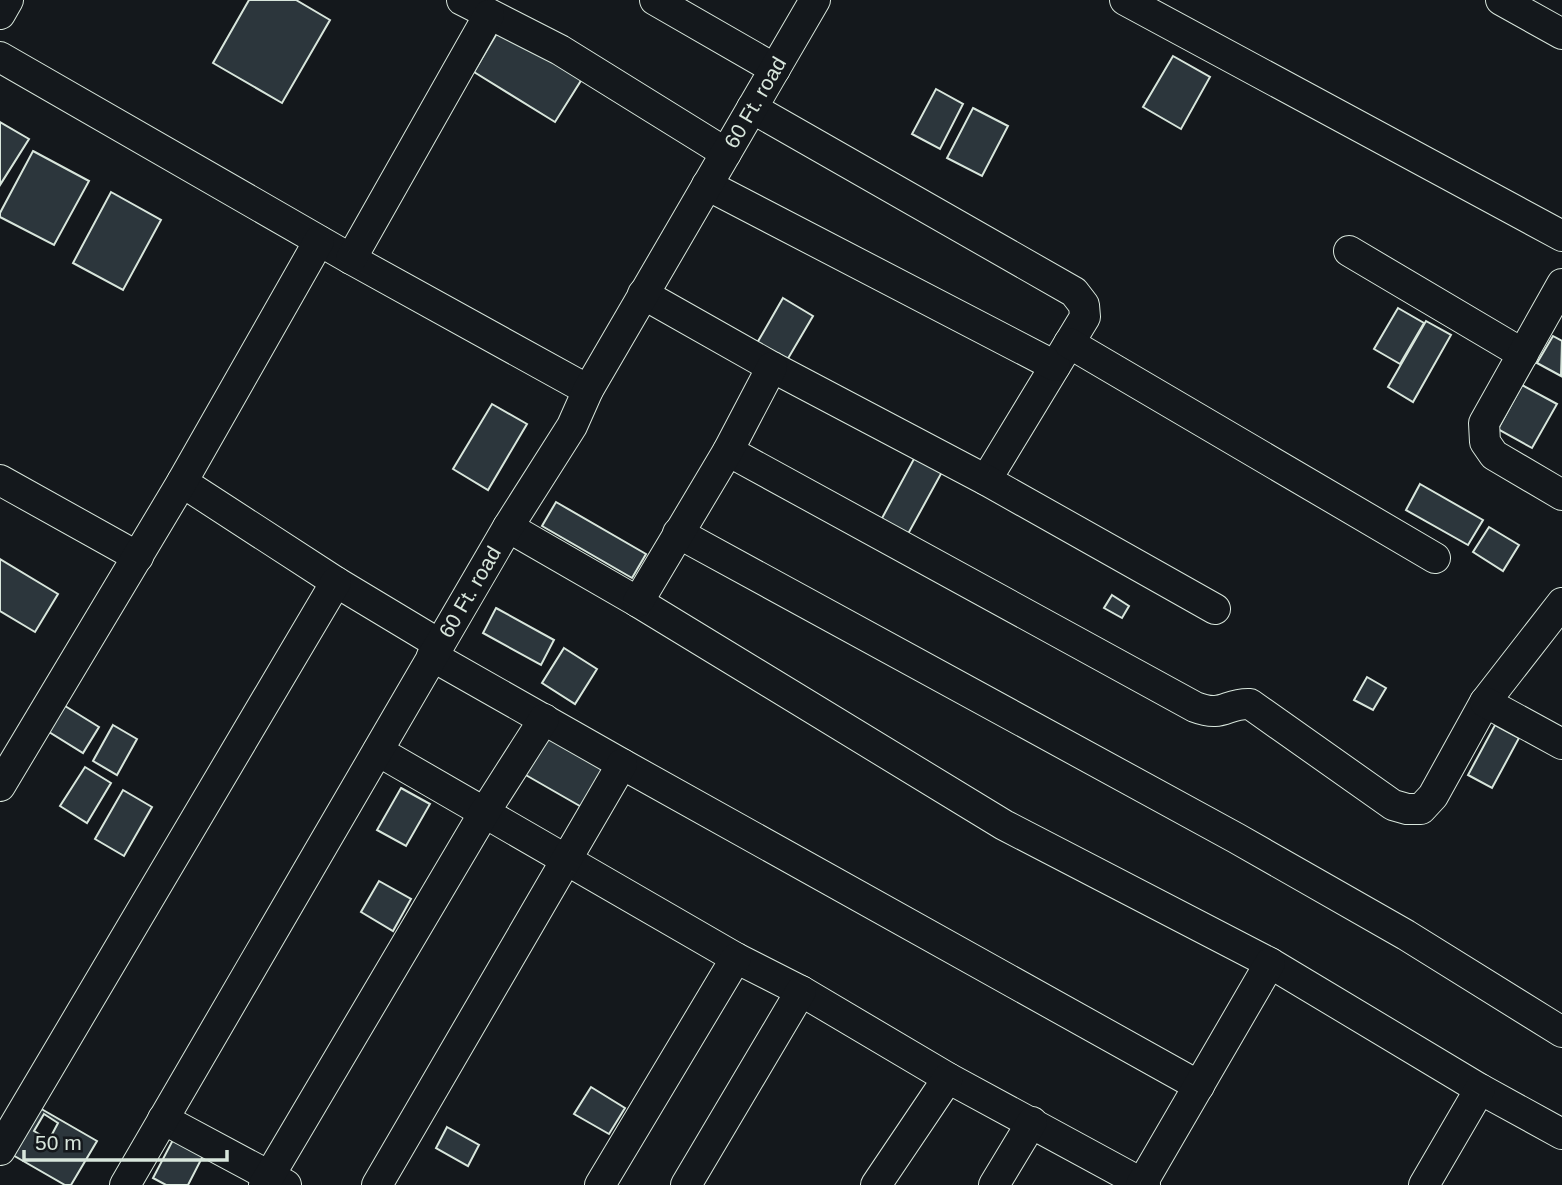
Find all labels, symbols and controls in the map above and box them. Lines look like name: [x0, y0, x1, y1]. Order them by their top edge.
street label: 60 Ft. road: [719, 53, 790, 152]
street label: 60 Ft. road: [434, 542, 505, 642]
scale bar: [24, 1118, 228, 1162]
text: 50 m: [35, 1131, 82, 1154]

